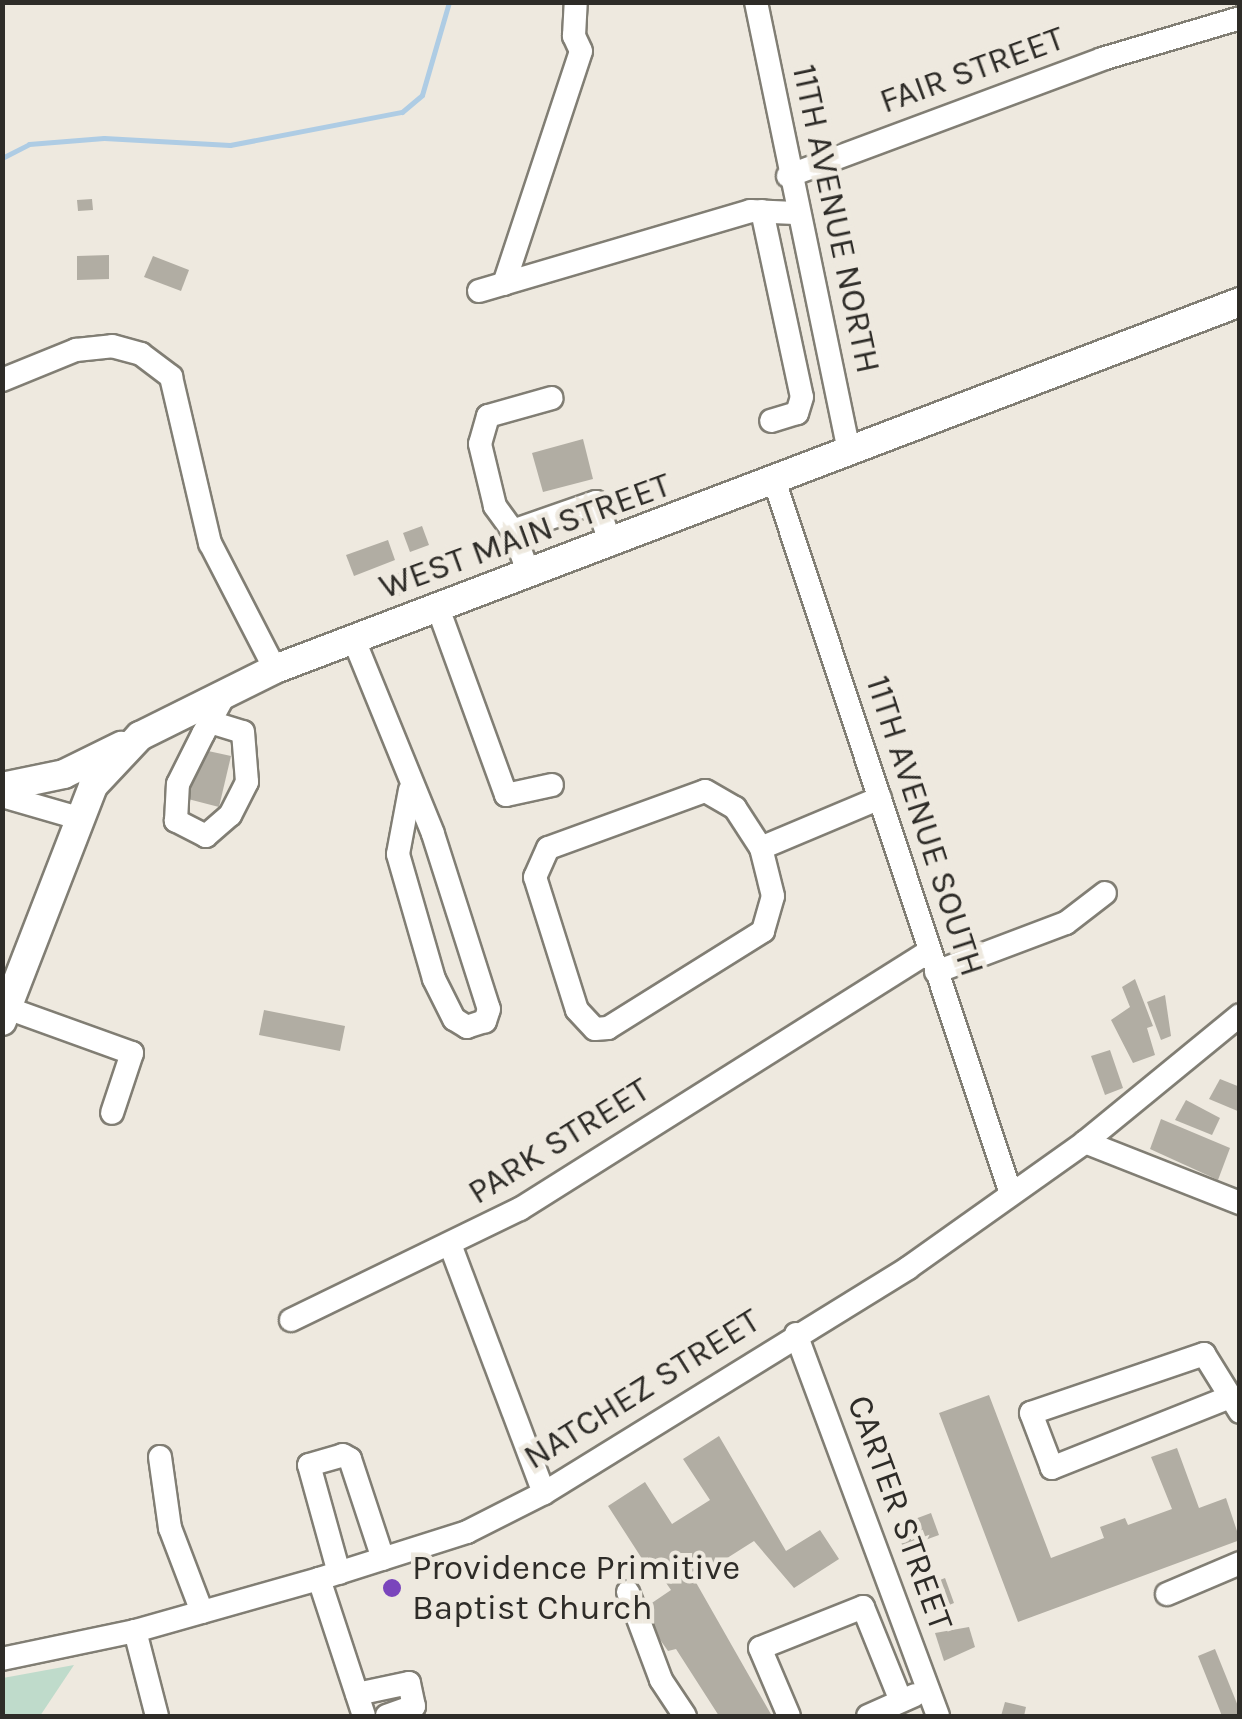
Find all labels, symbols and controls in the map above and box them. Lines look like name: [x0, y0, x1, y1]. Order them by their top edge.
street label: FAIR STREET: [874, 17, 1070, 123]
street label: 11TH AVENUE NORTH: [783, 61, 889, 377]
street label: WEST MAIN STREET: [374, 464, 676, 608]
street label: 11TH AVENUE SOUTH: [857, 671, 993, 981]
street label: PARK STREET: [460, 1069, 658, 1213]
street label: NATCHEZ STREET: [516, 1299, 768, 1479]
street label: CARTER STREET: [838, 1390, 962, 1636]
place label: Providence Primitive Baptist Church: [412, 1547, 740, 1629]
marker: Providence Primitive Baptist Church: [381, 1577, 403, 1599]

